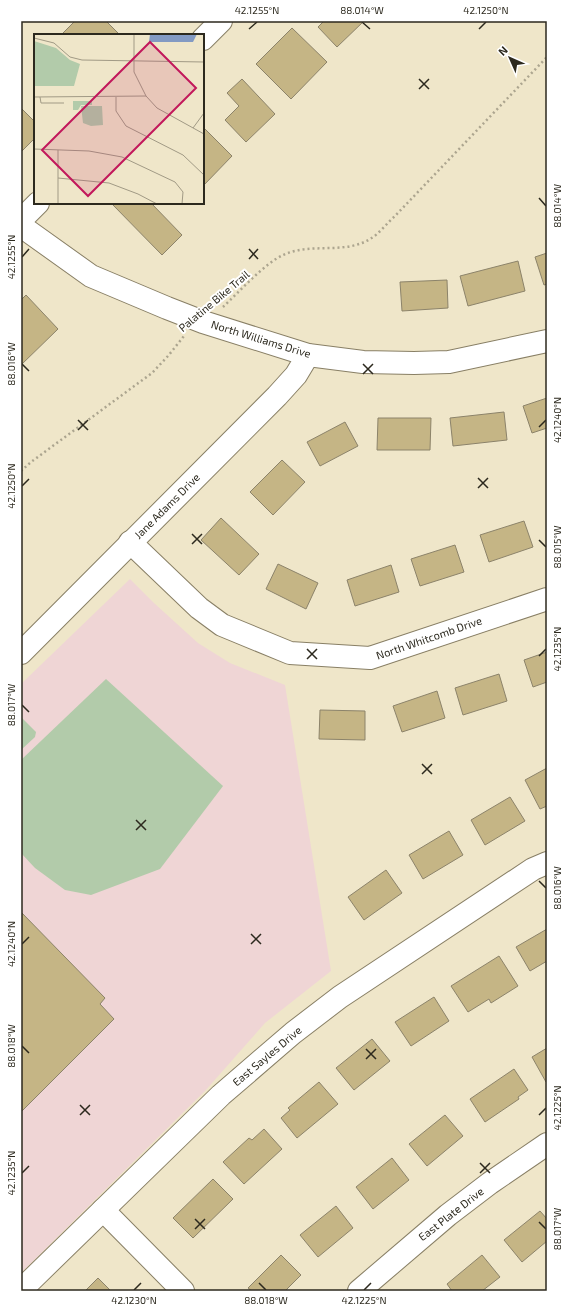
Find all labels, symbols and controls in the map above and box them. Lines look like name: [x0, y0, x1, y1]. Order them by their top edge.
text: 42.1255°N: [235, 4, 279, 16]
text: 88.014°W: [340, 4, 384, 16]
text: 42.1250°N: [463, 4, 509, 16]
inset map: [34, 34, 204, 204]
north arrow: [490, 38, 530, 78]
text: N: [495, 43, 510, 58]
text: 88.014°W: [551, 184, 563, 228]
text: 42.1255°N: [5, 235, 17, 279]
street label: Palatine Bike Trail: [176, 267, 252, 334]
street label: North Williams Drive: [210, 317, 313, 360]
text: 88.016°W: [5, 342, 17, 386]
text: 42.1240°N: [551, 397, 563, 443]
text: 42.1250°N: [5, 463, 17, 509]
street label: Jane Adams Drive: [131, 470, 202, 541]
text: 88.015°W: [551, 525, 563, 568]
street label: North Whitcomb Drive: [374, 613, 484, 662]
text: 42.1235°N: [551, 627, 563, 671]
text: 88.017°W: [5, 683, 17, 726]
text: 88.016°W: [551, 866, 563, 910]
text: 42.1240°N: [5, 921, 17, 967]
street label: East Sayles Drive: [230, 1023, 304, 1088]
text: 88.018°W: [5, 1024, 17, 1068]
text: 42.1225°N: [551, 1086, 563, 1130]
text: 42.1235°N: [5, 1151, 17, 1195]
street label: East Plate Drive: [416, 1184, 486, 1243]
text: 88.017°W: [551, 1207, 563, 1250]
text: 42.1230°N: [111, 1294, 157, 1306]
text: 88.018°W: [244, 1294, 288, 1306]
text: 42.1225°N: [342, 1294, 386, 1306]

